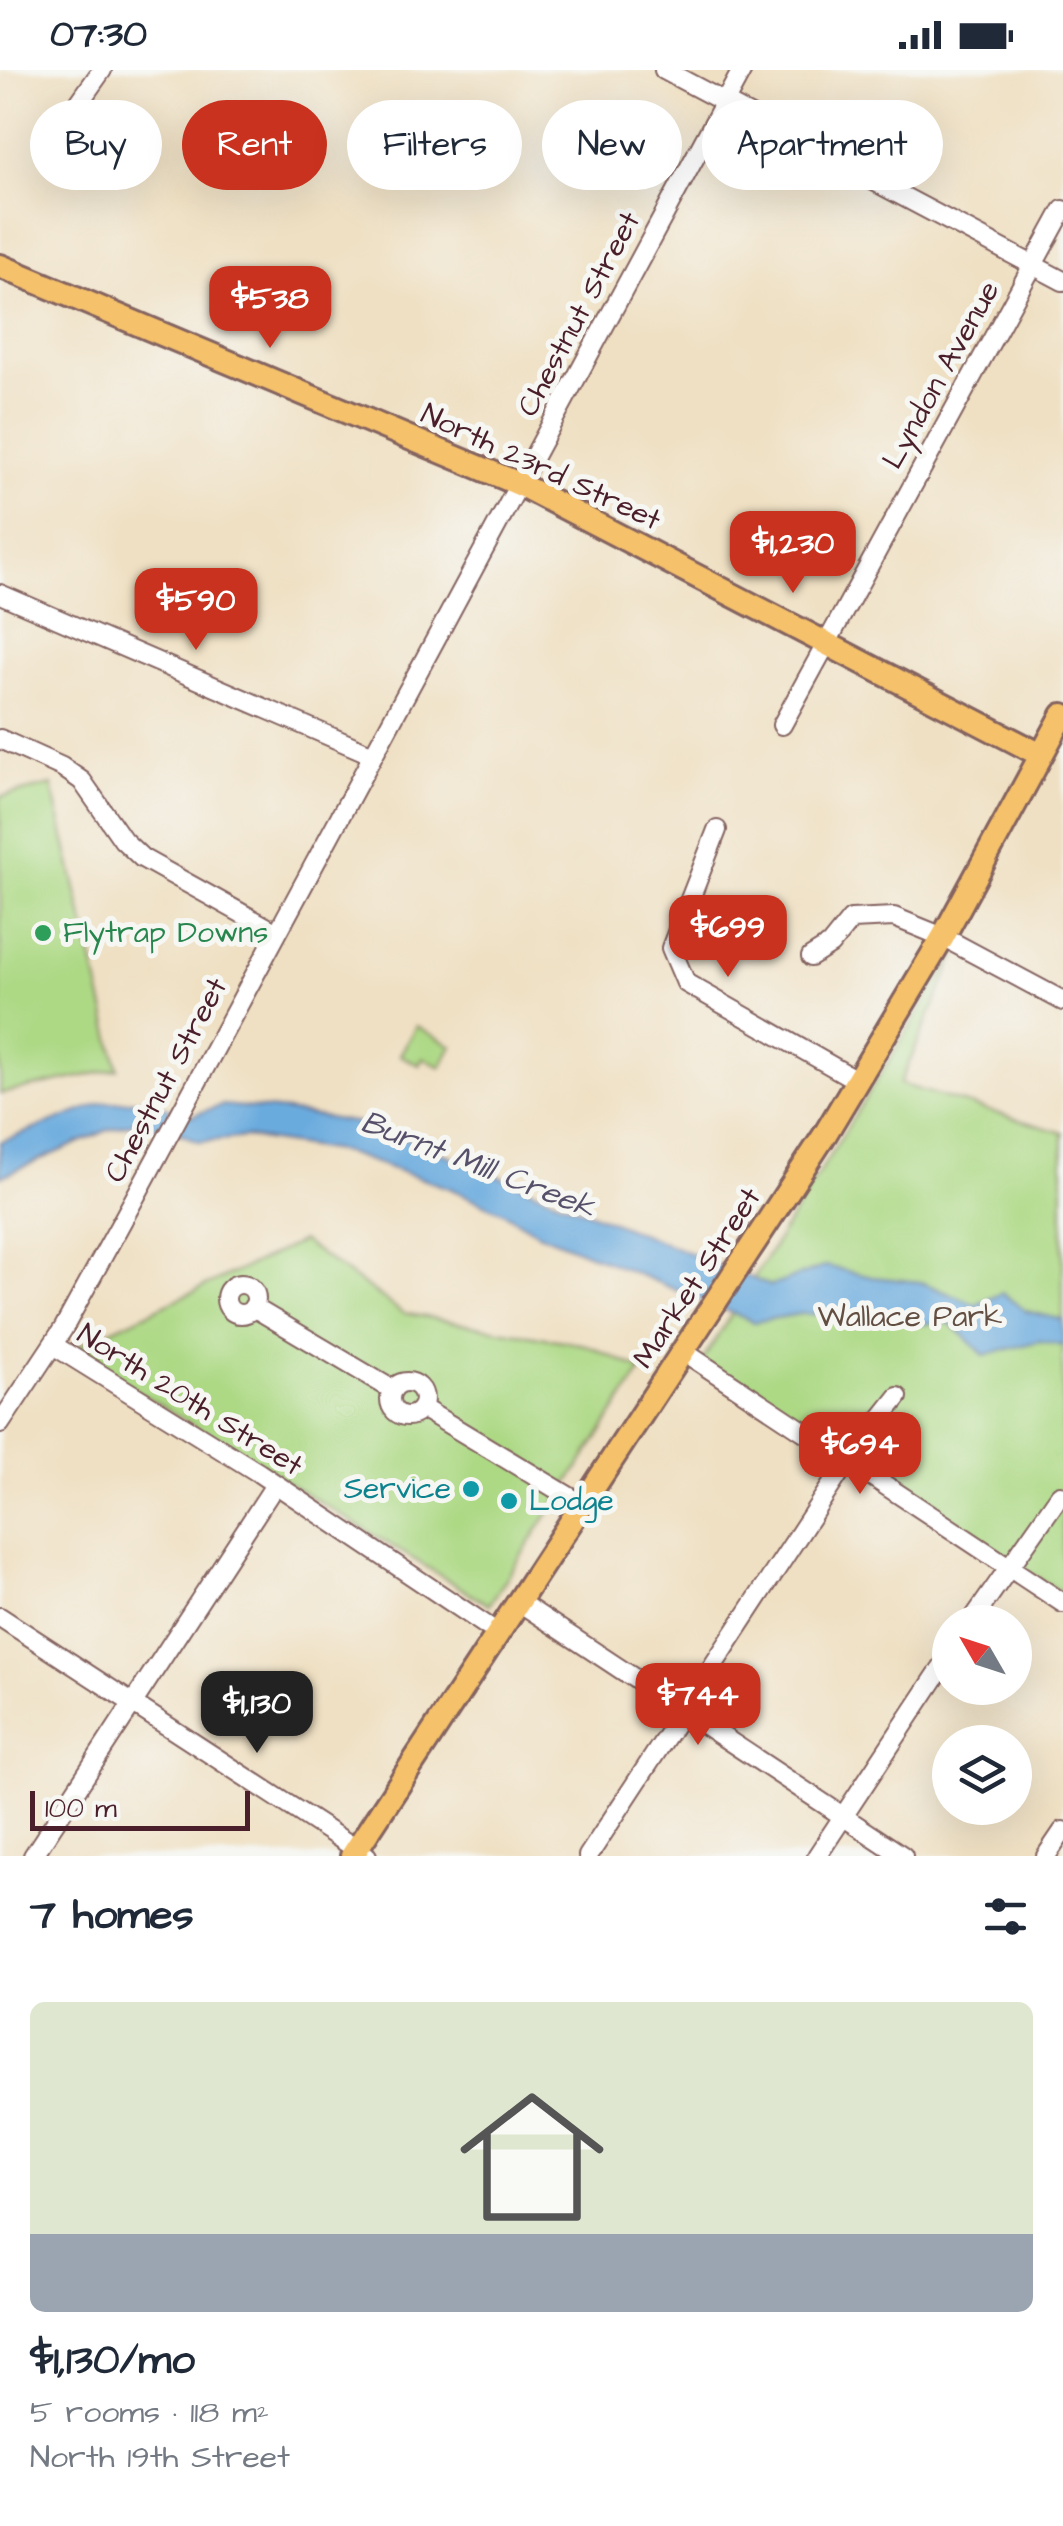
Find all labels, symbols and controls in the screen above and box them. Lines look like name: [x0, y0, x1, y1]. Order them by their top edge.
text: 07:30: [50, 9, 147, 61]
chip: Buy: [30, 100, 162, 190]
chip: Rent: [182, 100, 327, 190]
chip: Filters: [347, 100, 522, 190]
chip: New: [542, 100, 682, 190]
chip: Apartment: [702, 100, 943, 190]
street label: Chestnut Street: [507, 204, 651, 424]
pin: $538: [211, 266, 329, 351]
street label: Lyndon Avenue: [872, 273, 1011, 477]
text: $538: [231, 276, 309, 321]
street label: North 23rd Street: [414, 393, 668, 541]
pin: $1,230: [712, 511, 874, 596]
text: $1,230: [752, 521, 834, 566]
pin: $590: [137, 568, 255, 653]
text: $590: [157, 578, 235, 623]
pin: $699: [669, 895, 787, 980]
text: $699: [691, 905, 765, 950]
place label: Flytrap Downs: [63, 912, 268, 955]
marker: Flytrap Downs: [32, 922, 54, 944]
street label: Chestnut Street: [94, 970, 238, 1190]
water label: Burnt Mill Creek: [355, 1100, 603, 1231]
street label: Market Street: [623, 1179, 771, 1377]
park label: Wallace Park: [818, 1296, 1002, 1338]
street label: North 20th Street: [69, 1314, 311, 1486]
pin: $694: [801, 1412, 919, 1497]
text: $694: [821, 1422, 899, 1467]
place label: Service: [344, 1468, 451, 1510]
marker: Service: [460, 1478, 482, 1500]
place label: Lodge: [529, 1480, 614, 1523]
marker: Lodge: [498, 1490, 520, 1512]
north arrow: [932, 1605, 1032, 1705]
map controls: [932, 1605, 1032, 1825]
pin: $744: [639, 1663, 757, 1748]
pin: $1,130: [176, 1671, 338, 1756]
text: $744: [657, 1673, 739, 1718]
text: $1,130: [223, 1681, 291, 1726]
button: layers: [932, 1725, 1032, 1825]
scale bar: [30, 1786, 250, 1830]
text: 100 m: [45, 1789, 117, 1828]
text: 7 homes: [30, 1887, 194, 1945]
icon: filters: [978, 1889, 1033, 1944]
icon: home: [442, 2067, 622, 2247]
text: $1,130/mo: [30, 2332, 195, 2390]
text: 5 rooms · 118 m²: [30, 2390, 269, 2435]
text: North 19th Street: [30, 2435, 290, 2480]

